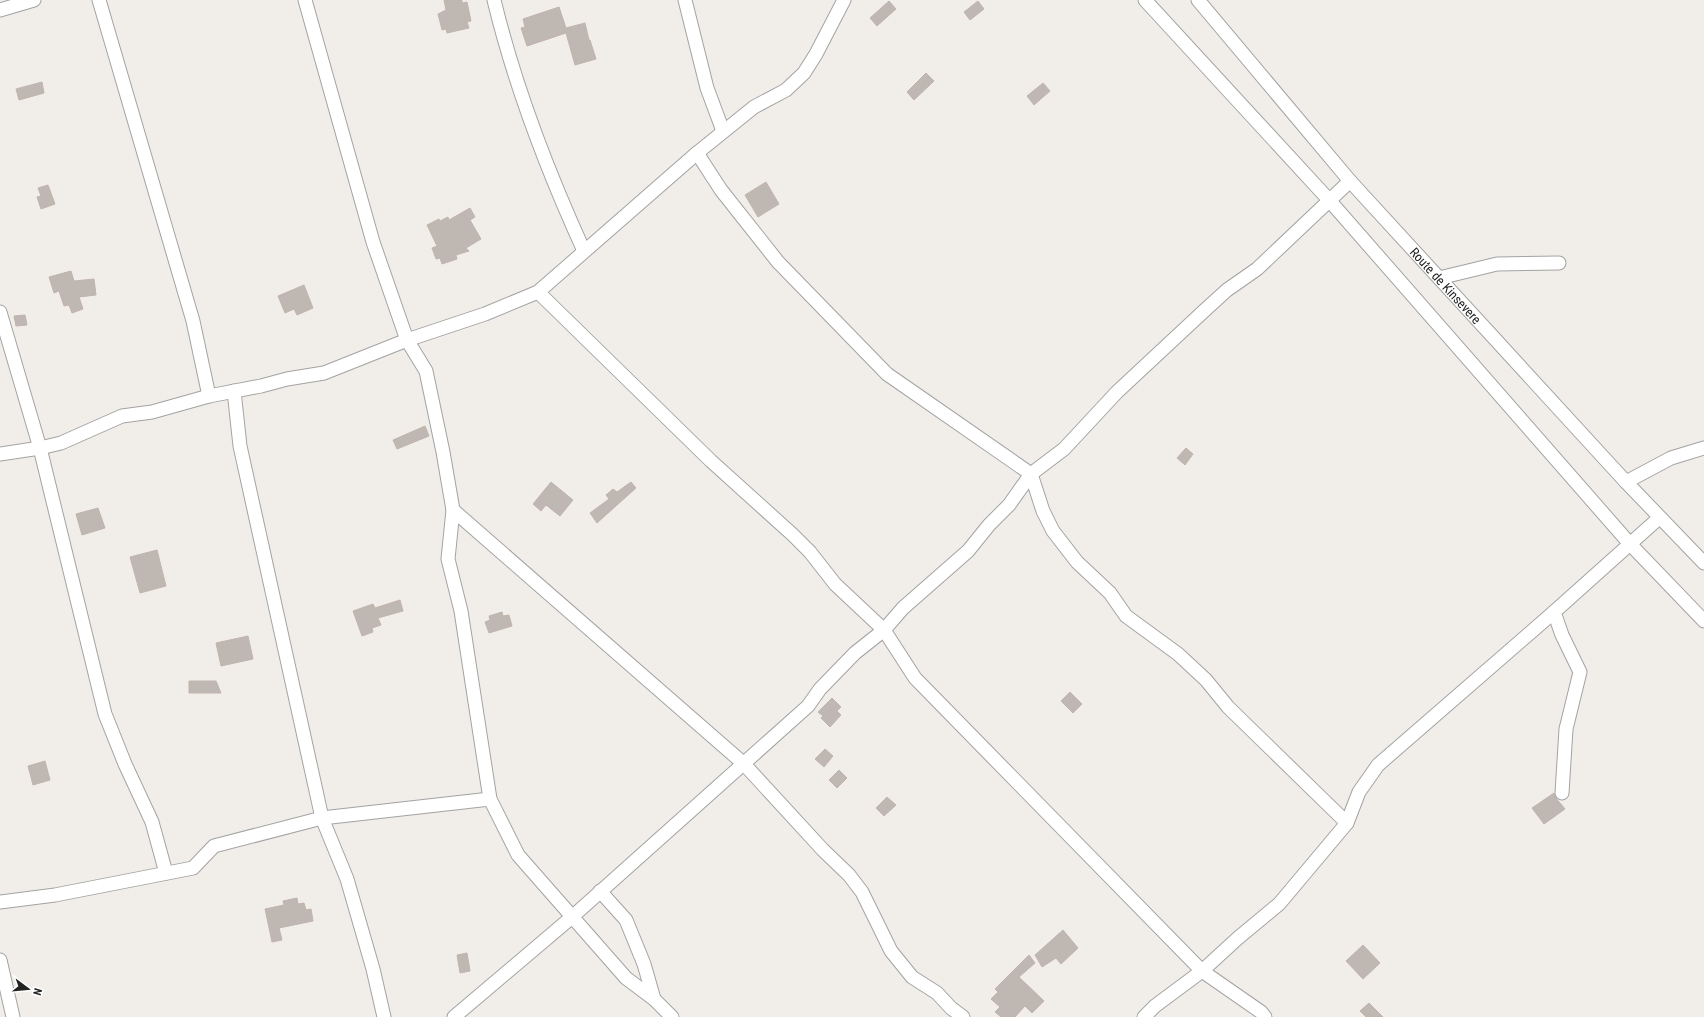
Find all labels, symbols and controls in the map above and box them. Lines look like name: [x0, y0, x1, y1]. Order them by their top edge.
street label: Route de Kinsevere: [1407, 245, 1484, 327]
north arrow: [8, 969, 48, 1009]
text: N: [30, 987, 44, 997]

